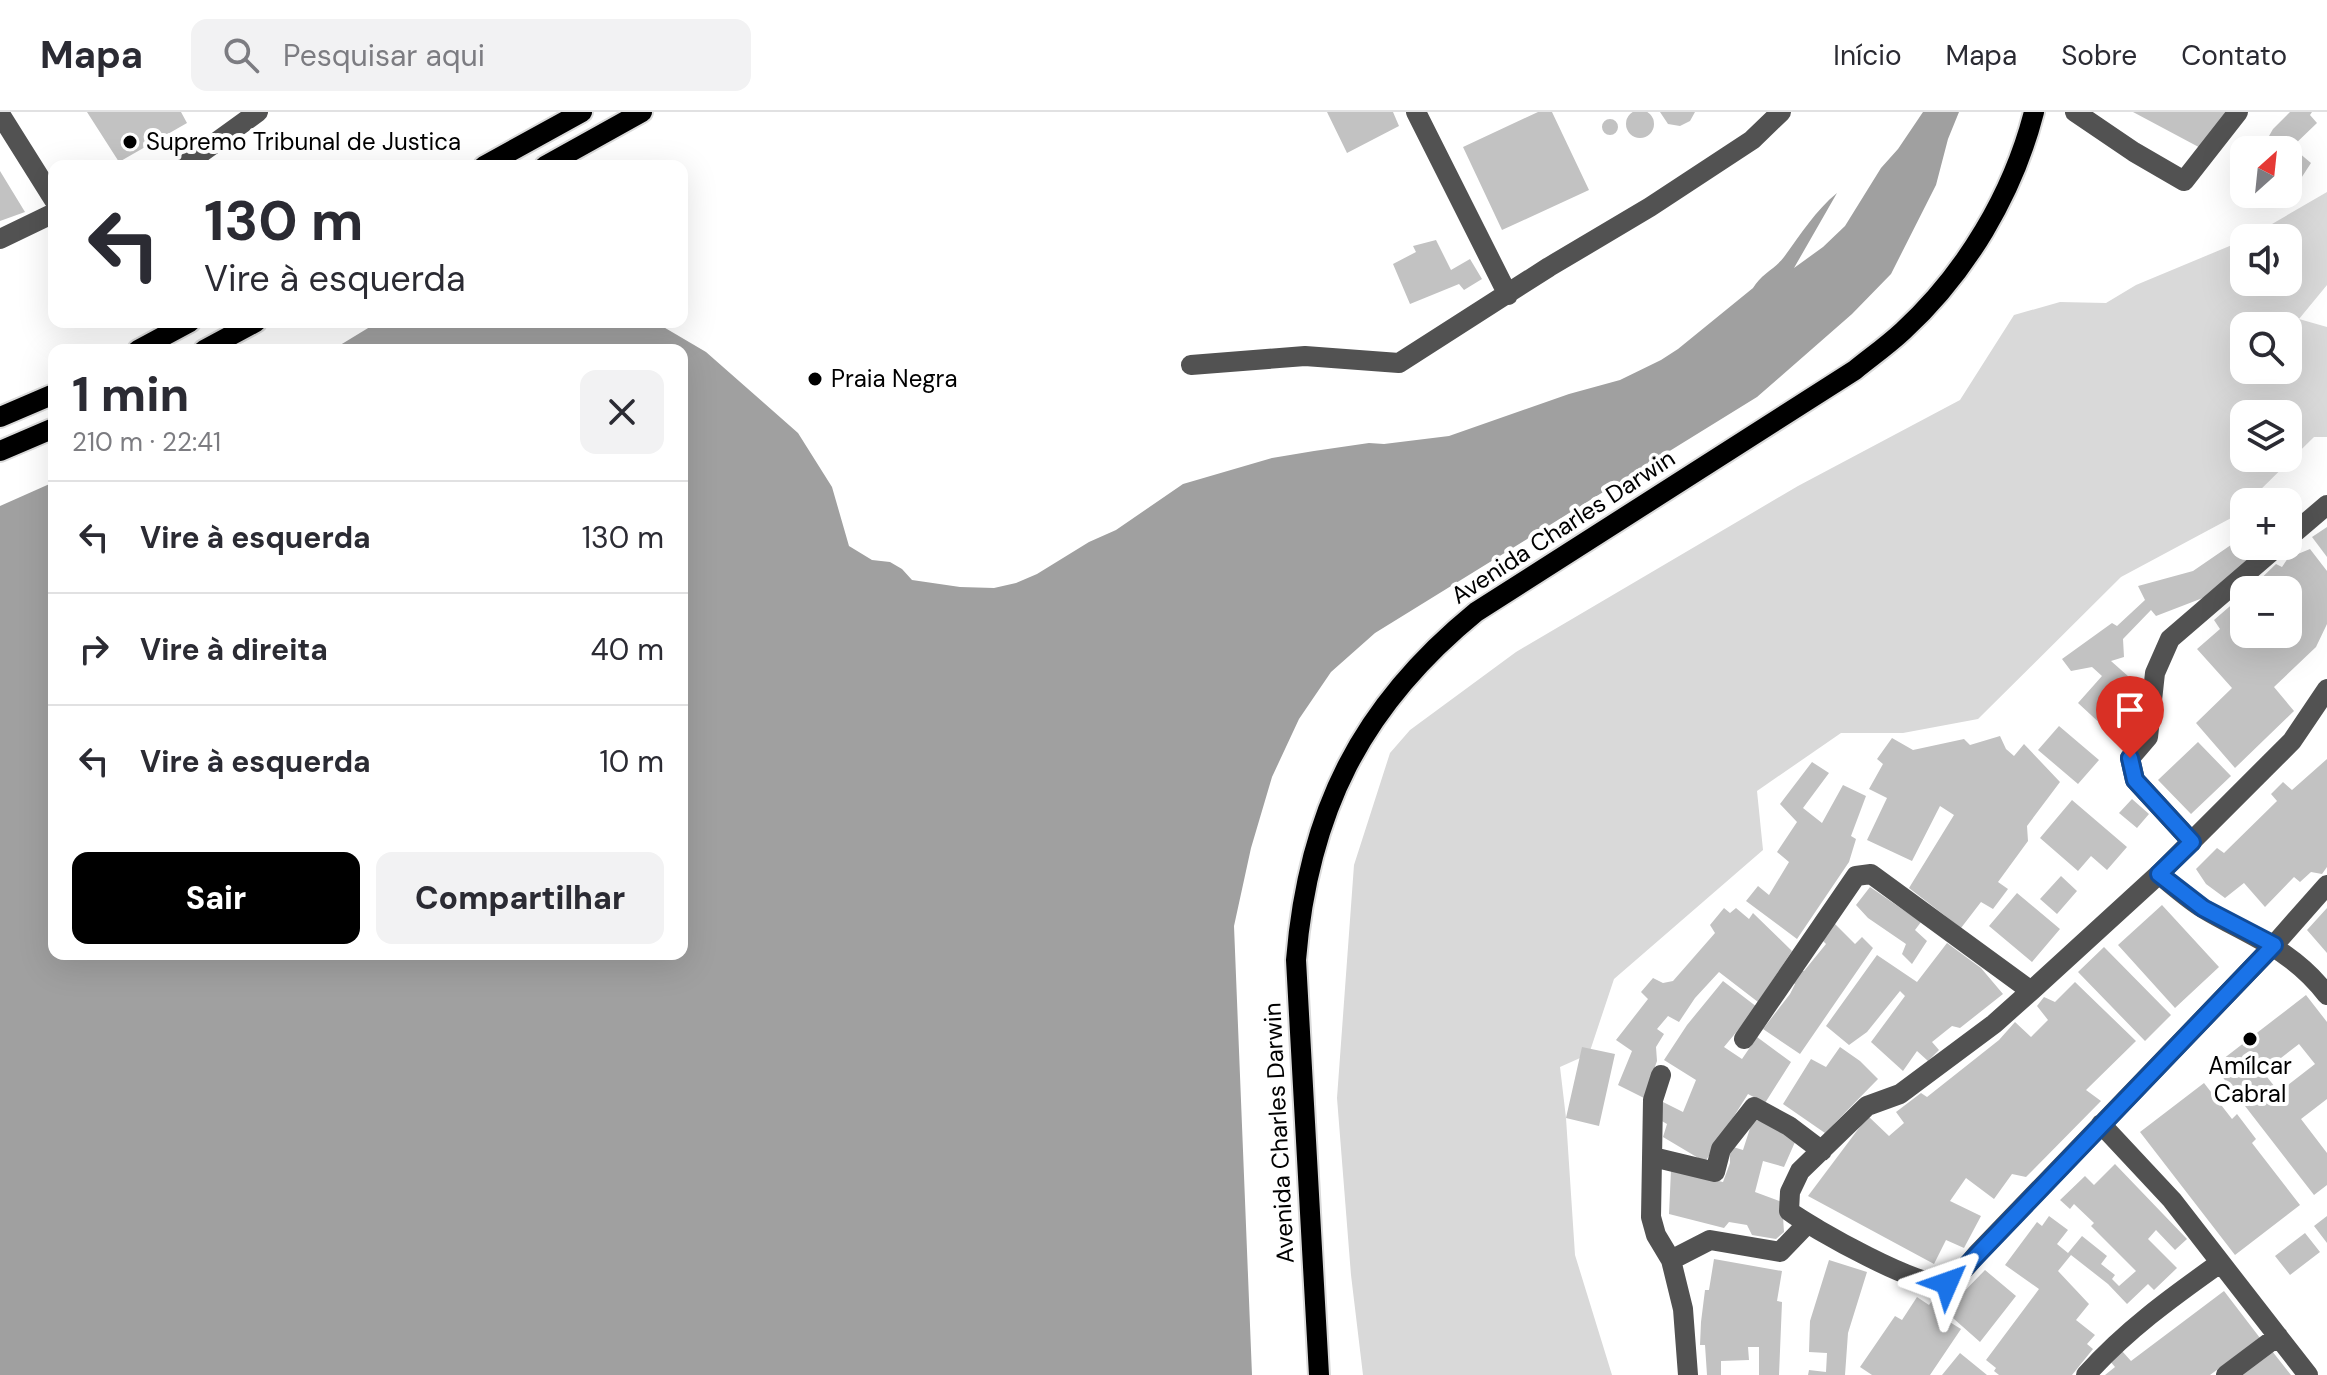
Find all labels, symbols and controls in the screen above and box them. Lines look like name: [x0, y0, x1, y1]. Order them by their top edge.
search box: [191, 19, 751, 91]
text: Mapa: [40, 30, 143, 80]
icon: search: [219, 33, 263, 77]
text: Pesquisar aqui: [283, 36, 485, 75]
text: Início: [1833, 37, 1902, 74]
text: Mapa: [1946, 37, 2017, 74]
text: Sobre: [2061, 37, 2137, 74]
text: Contato: [2181, 37, 2287, 74]
place label: Supremo Tribunal de Justica: [146, 126, 461, 157]
marker: Supremo Tribunal de Justica: [121, 133, 139, 151]
north arrow: [2230, 136, 2302, 208]
map controls: [2230, 136, 2302, 648]
text: 130 m: [204, 184, 363, 257]
icon: left: [72, 192, 176, 296]
button: sound: [2230, 224, 2302, 296]
text: Vire à esquerda: [204, 255, 466, 302]
button: search: [2230, 312, 2302, 384]
text: 1 min: [72, 363, 189, 426]
place label: Praia Negra: [831, 363, 958, 394]
button: close: [580, 370, 664, 454]
marker: Praia Negra: [806, 370, 824, 388]
button: layers: [2230, 400, 2302, 472]
text: 210 m · 22:41: [72, 425, 221, 459]
street label: Avenida Charles Darwin: [1445, 442, 1681, 611]
button: +: [2230, 488, 2302, 560]
icon: left: [72, 515, 116, 559]
text: Vire à esquerda: [140, 518, 371, 557]
text: 130 m: [582, 518, 664, 557]
button: −: [2230, 576, 2302, 648]
icon: right: [72, 627, 116, 671]
text: Vire à direita: [140, 630, 328, 669]
text: 40 m: [591, 630, 664, 669]
pin: [2096, 676, 2164, 758]
icon: arrive: [2108, 688, 2152, 732]
icon: left: [72, 739, 116, 783]
text: Vire à esquerda: [140, 742, 371, 781]
text: 10 m: [599, 742, 664, 781]
button: Sair: [72, 852, 360, 944]
button: Compartilhar: [376, 852, 664, 944]
street label: Avenida Charles Darwin: [1256, 1002, 1301, 1264]
marker: Amílcar Cabral: [2241, 1030, 2259, 1048]
place label: Amílcar Cabral: [2208, 1050, 2292, 1109]
position arrow: [1905, 1241, 1989, 1325]

